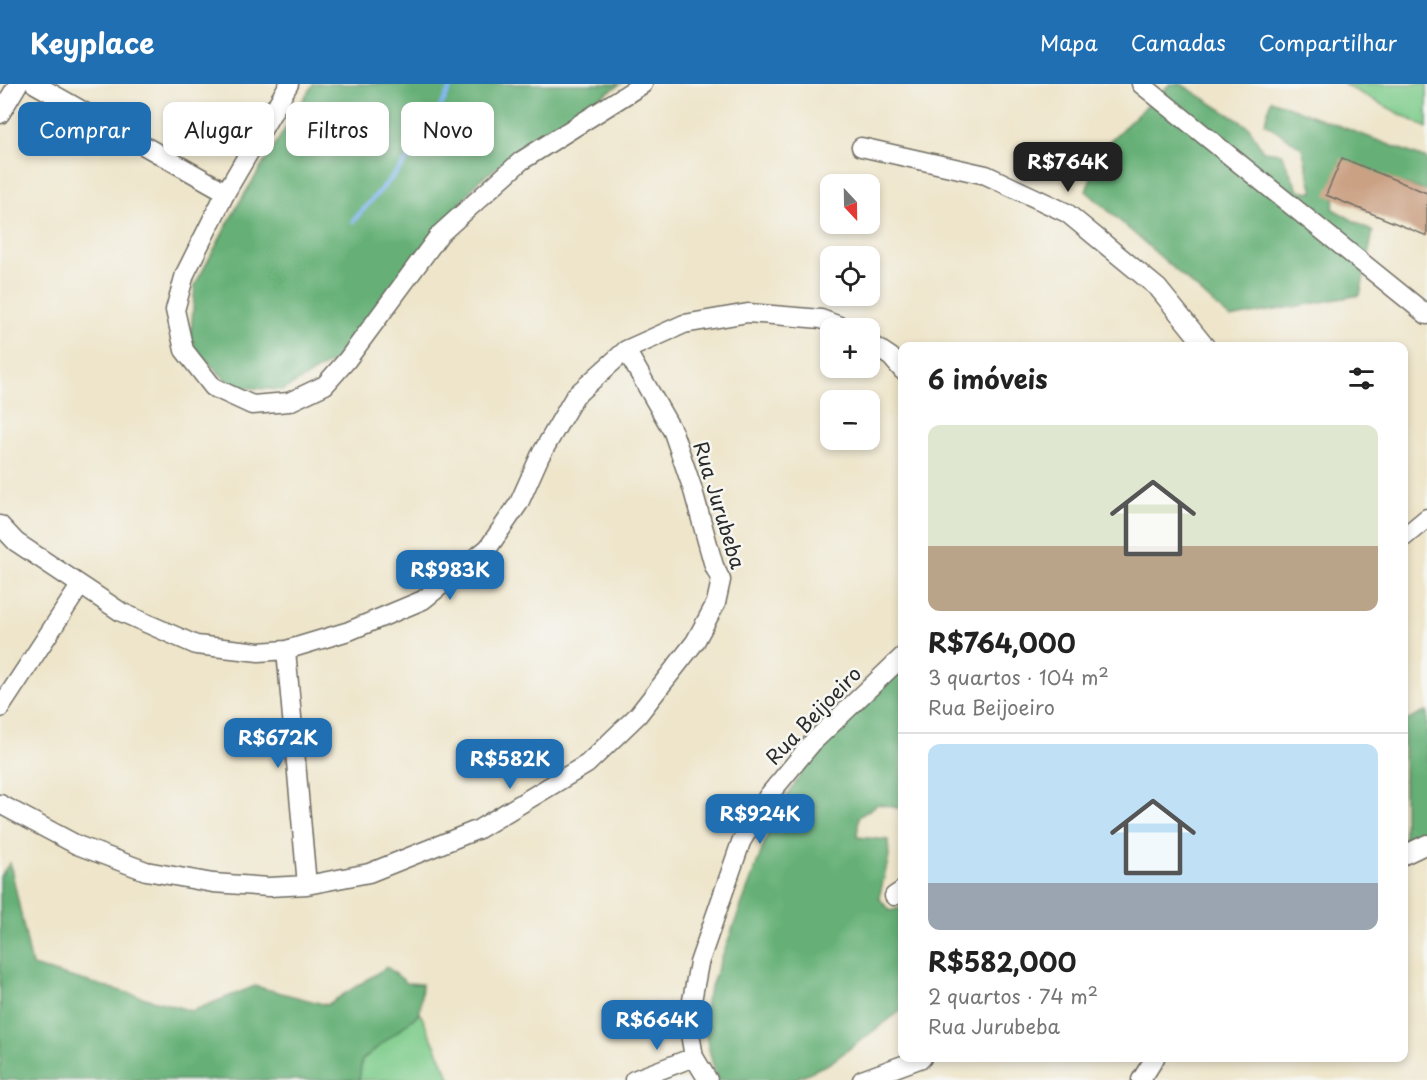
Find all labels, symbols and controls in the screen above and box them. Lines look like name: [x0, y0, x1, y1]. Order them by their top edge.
text: Keyplace: [30, 21, 155, 64]
text: Mapa: [1040, 26, 1098, 58]
text: Camadas: [1131, 26, 1226, 58]
text: Compartilhar: [1259, 26, 1397, 58]
chip: Comprar: [18, 102, 151, 156]
chip: Alugar: [163, 102, 274, 156]
chip: Filtros: [286, 102, 389, 156]
chip: Novo: [401, 102, 494, 156]
pin: R$764K: [1019, 142, 1117, 193]
text: R$764K: [1027, 146, 1109, 176]
north arrow: [820, 174, 880, 234]
map controls: [820, 174, 880, 450]
button: locate: [820, 246, 880, 306]
button: +: [820, 318, 880, 378]
text: 6 imóveis: [928, 359, 1048, 398]
icon: filters: [1345, 362, 1378, 395]
button: −: [820, 390, 880, 450]
street label: Rua Jurubeba: [686, 437, 754, 573]
icon: home: [1099, 464, 1207, 572]
pin: R$983K: [401, 550, 499, 601]
text: R$983K: [410, 554, 490, 584]
text: R$764,000: [928, 623, 1076, 662]
street label: Rua Beijoeiro: [758, 659, 868, 771]
text: 3 quartos · 104 m²: [928, 662, 1109, 692]
text: Rua Beijoeiro: [928, 692, 1055, 722]
pin: R$672K: [229, 718, 327, 769]
text: R$672K: [238, 722, 318, 752]
pin: R$582K: [461, 739, 559, 790]
text: R$582K: [470, 743, 550, 773]
icon: home: [1099, 783, 1207, 891]
pin: R$924K: [711, 794, 809, 845]
text: R$924K: [720, 798, 800, 828]
text: R$582,000: [928, 942, 1076, 981]
text: 2 quartos · 74 m²: [928, 981, 1098, 1011]
pin: R$664K: [608, 1000, 706, 1051]
text: R$664K: [615, 1004, 699, 1034]
text: Rua Jurubeba: [928, 1011, 1060, 1041]

